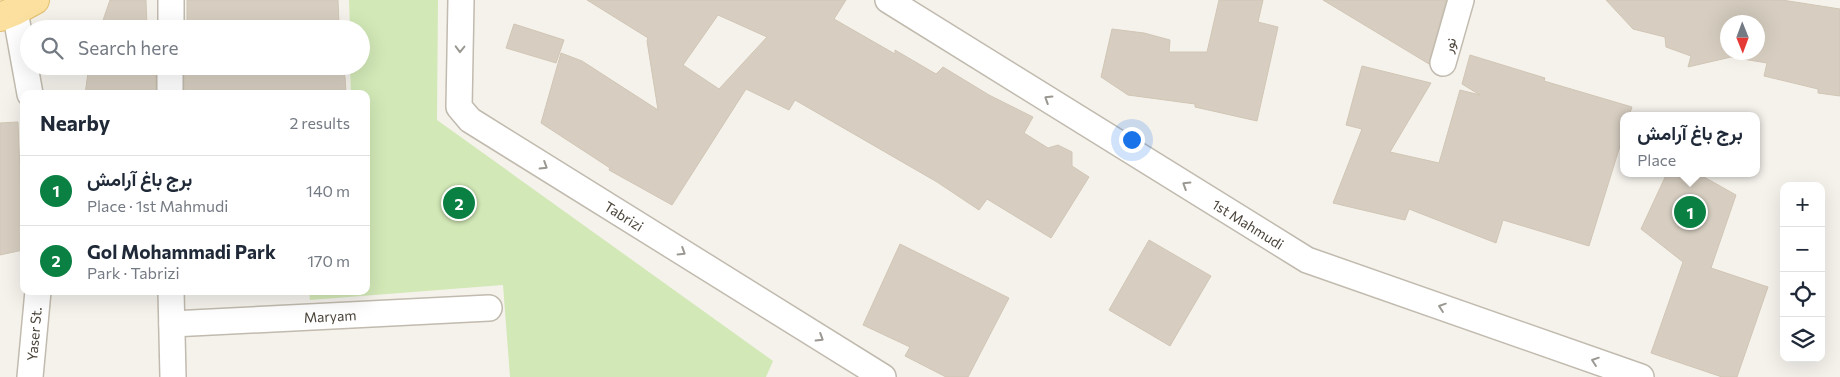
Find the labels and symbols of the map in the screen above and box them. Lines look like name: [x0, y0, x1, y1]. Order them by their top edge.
north arrow: [1720, 15, 1765, 60]
street label: نور: [1438, 35, 1460, 56]
one-way arrow: [455, 45, 465, 53]
one-way arrow: [1045, 96, 1054, 106]
your location: [1119, 127, 1145, 153]
one-way arrow: [539, 160, 548, 170]
one-way arrow: [1183, 182, 1192, 192]
pin: 2: [443, 184, 475, 222]
pin: 1: [1674, 193, 1706, 231]
street label: 1st Mahmudi: [1209, 195, 1287, 253]
street label: Tabrizi: [601, 197, 647, 235]
one-way arrow: [677, 246, 686, 256]
one-way arrow: [1438, 303, 1447, 313]
street label: Yaser St.: [23, 306, 45, 362]
street label: Maryam: [303, 306, 357, 326]
one-way arrow: [814, 332, 824, 341]
one-way arrow: [1591, 357, 1600, 367]

